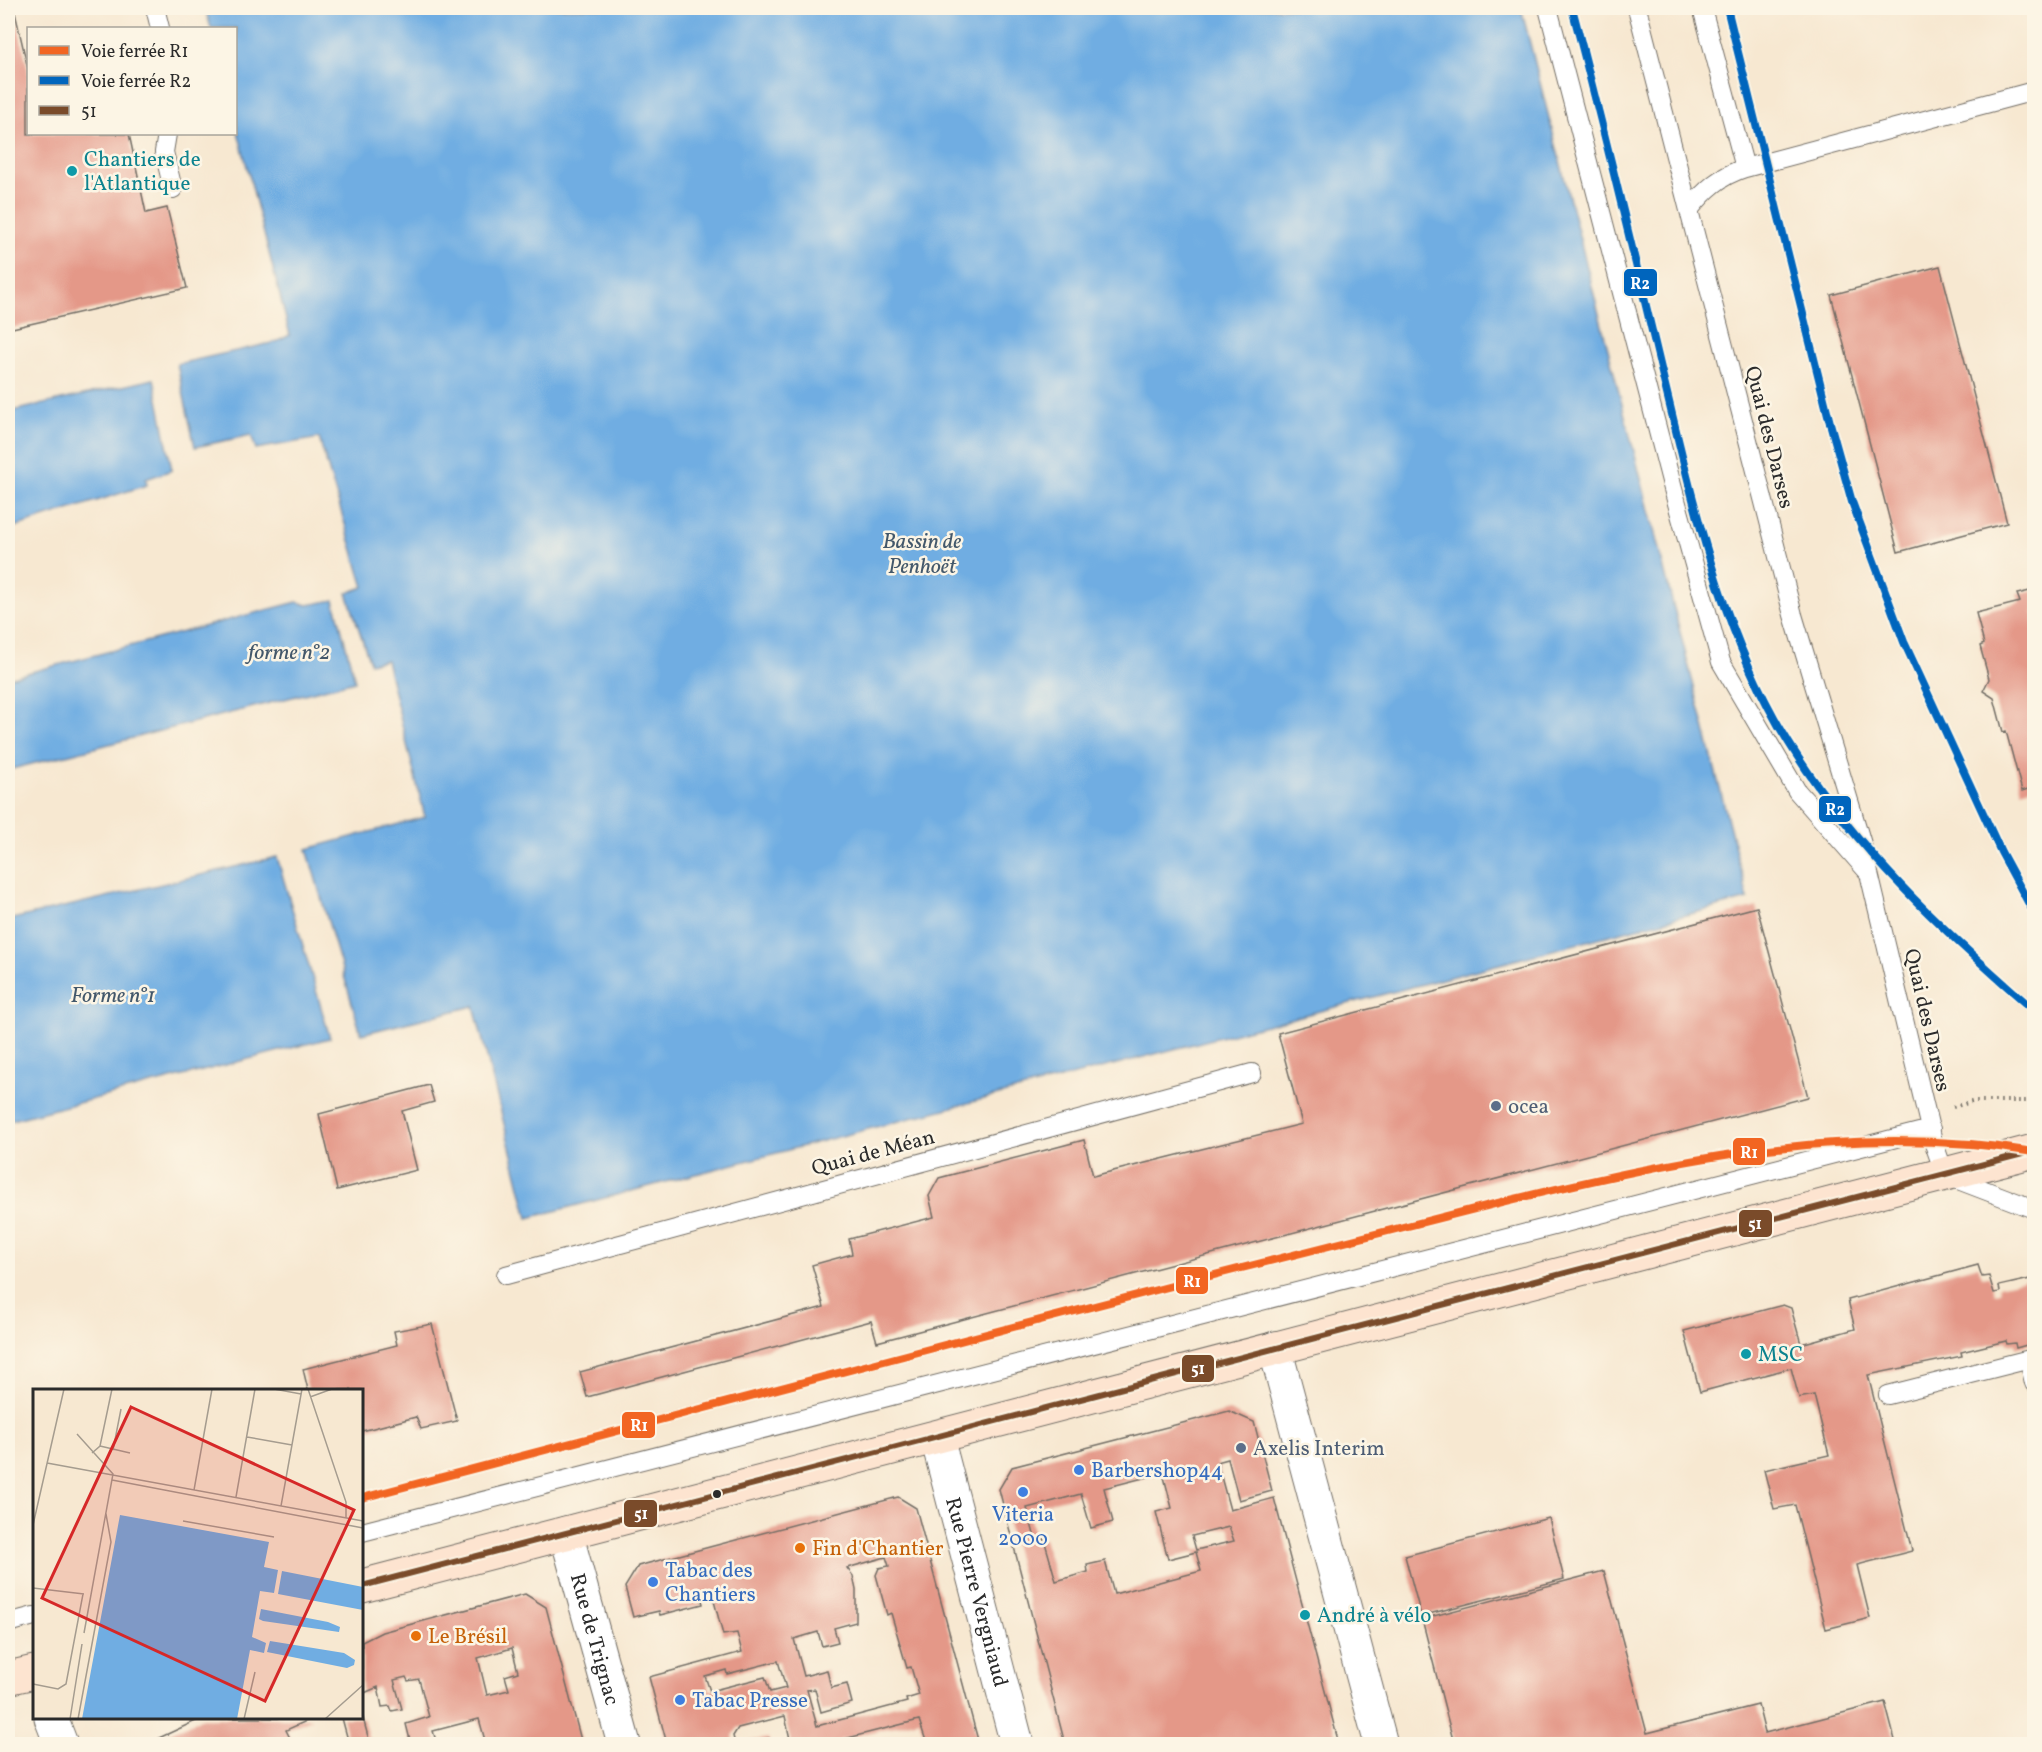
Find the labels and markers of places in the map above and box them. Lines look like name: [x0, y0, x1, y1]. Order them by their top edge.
place label: Chantiers de l'Atlantique: [84, 146, 201, 199]
marker: Chantiers de l'Atlantique: [65, 164, 79, 178]
place label: ocea: [1508, 1093, 1549, 1122]
marker: ocea: [1489, 1099, 1503, 1113]
place label: MSC: [1758, 1341, 1803, 1370]
marker: MSC: [1739, 1347, 1753, 1361]
place label: Axelis Interim: [1253, 1435, 1385, 1464]
marker: Axelis Interim: [1234, 1441, 1248, 1455]
place label: Barbershop44: [1091, 1457, 1223, 1486]
marker: Barbershop44: [1072, 1463, 1086, 1477]
marker: Viteria 2000: [1016, 1485, 1030, 1499]
unlabelled marker: [711, 1488, 723, 1500]
place label: Viteria 2000: [992, 1501, 1054, 1554]
place label: Fin d'Chantier: [812, 1535, 944, 1564]
marker: Fin d'Chantier: [793, 1541, 807, 1555]
place label: Tabac des Chantiers: [665, 1557, 756, 1610]
marker: Tabac des Chantiers: [646, 1575, 660, 1589]
place label: André à vélo: [1317, 1602, 1431, 1631]
marker: André à vélo: [1298, 1608, 1312, 1622]
place label: Le Brésil: [428, 1623, 507, 1652]
marker: Le Brésil: [409, 1629, 423, 1643]
place label: Tabac Presse: [692, 1687, 808, 1716]
marker: Tabac Presse: [673, 1693, 687, 1707]

